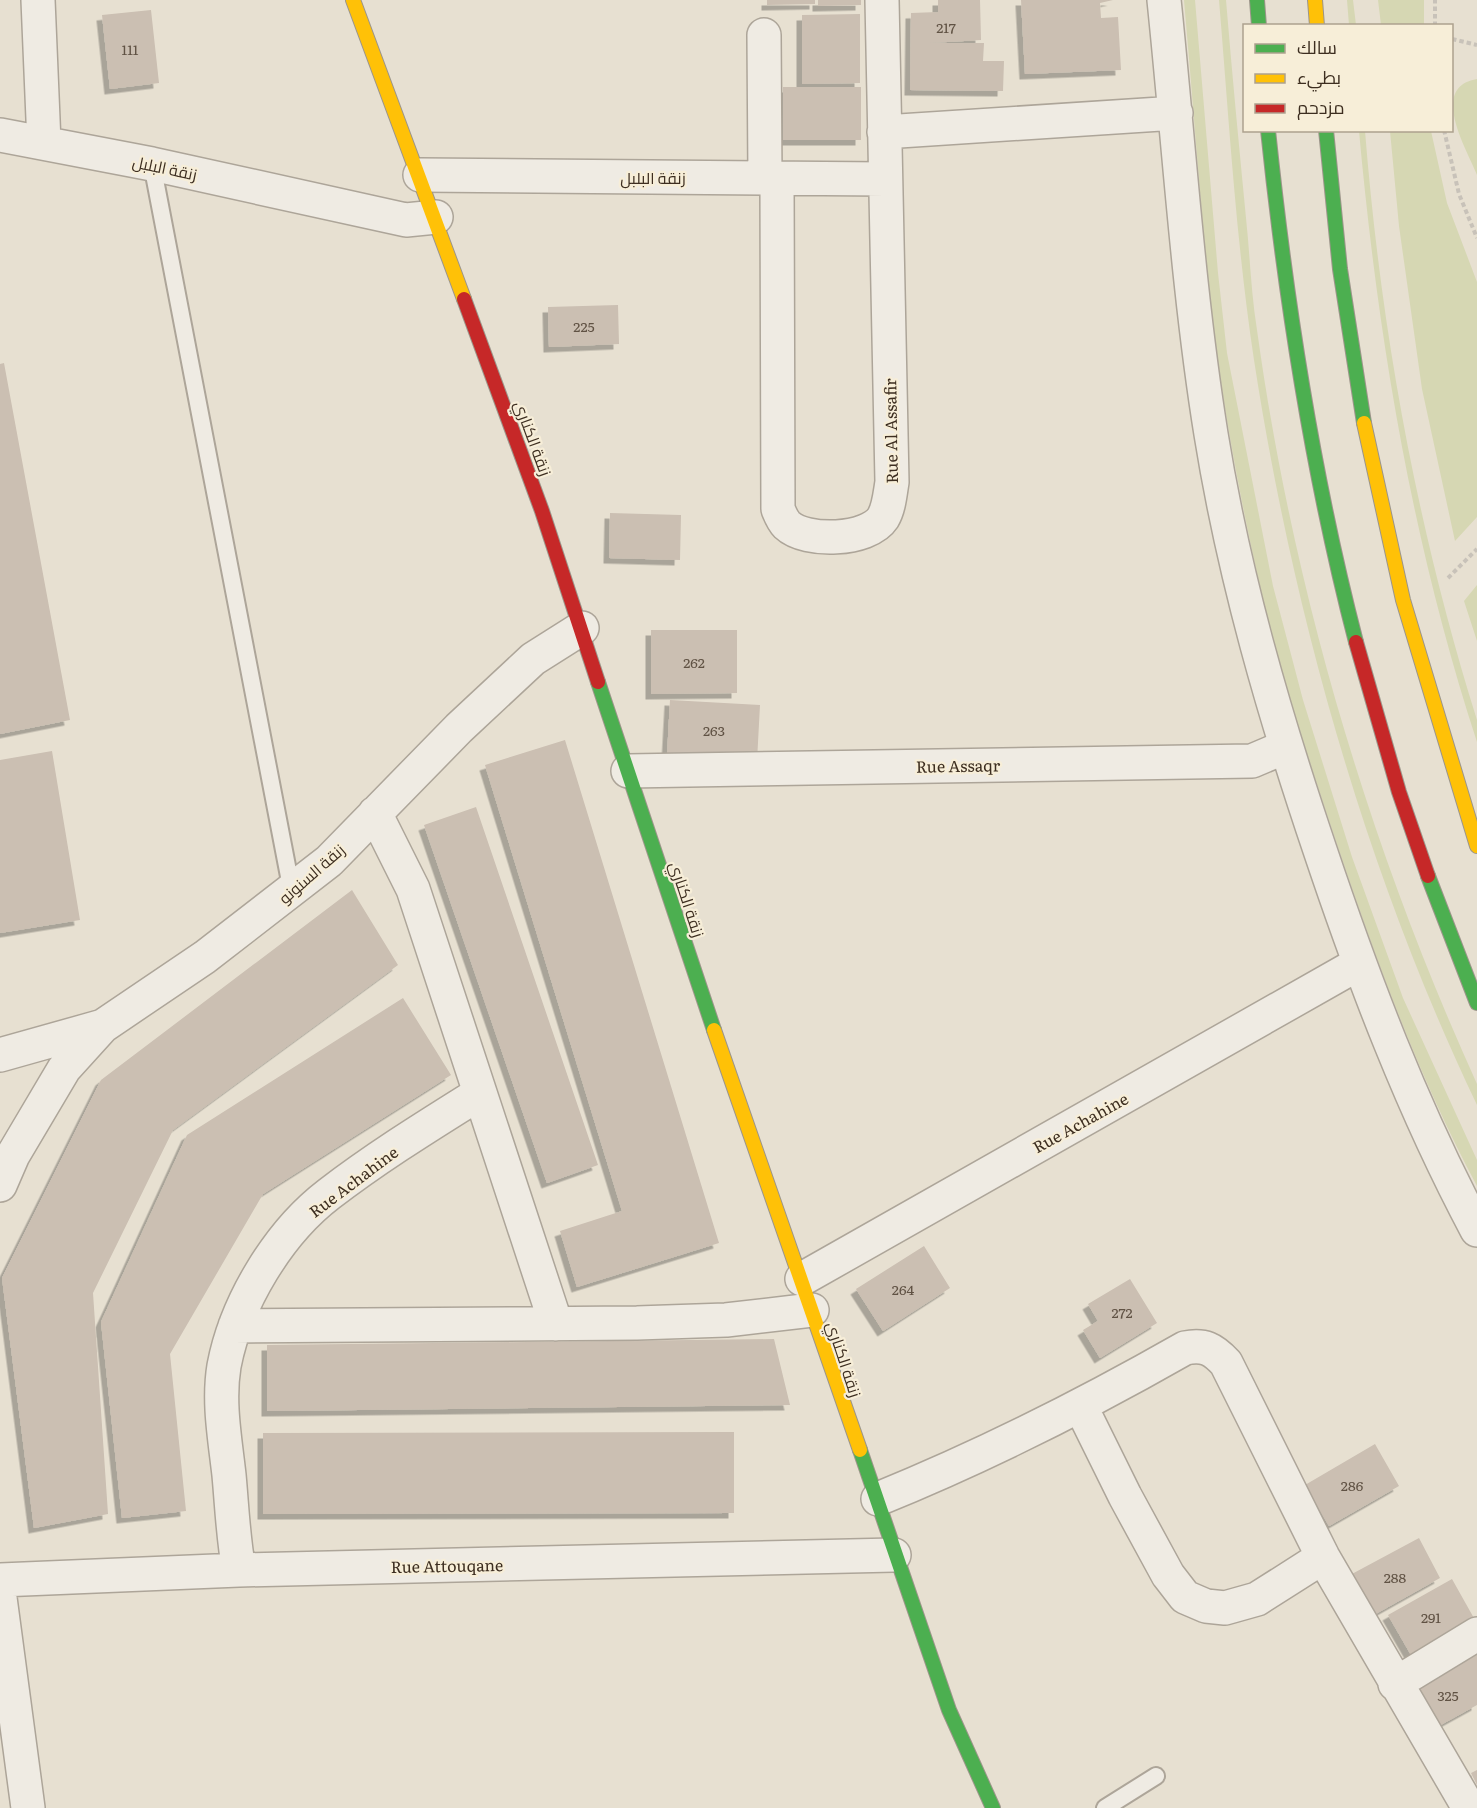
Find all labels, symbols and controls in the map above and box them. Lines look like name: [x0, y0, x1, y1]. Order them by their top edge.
house number: 217: [936, 17, 956, 37]
legend: [1243, 24, 1453, 132]
text: سالك: [1297, 33, 1337, 60]
house number: 111: [121, 39, 139, 59]
text: بطيء: [1297, 63, 1341, 92]
text: مزدحم: [1297, 93, 1345, 120]
street label: زنقة البلبل: [131, 148, 199, 186]
street label: زنقة البلبل: [620, 165, 686, 189]
house number: 225: [573, 316, 595, 336]
street label: Rue Al Assafir: [877, 378, 903, 484]
street label: زنقة الكناري: [507, 397, 559, 480]
house number: 262: [683, 652, 705, 672]
house number: 263: [703, 720, 725, 740]
street label: Rue Assaqr: [916, 752, 1001, 778]
street label: زنقة السنونو: [273, 837, 349, 909]
street label: زنقة الكناري: [662, 858, 712, 941]
street label: Rue Achahine: [1028, 1086, 1132, 1158]
street label: Rue Achahine: [303, 1140, 403, 1222]
house number: 264: [892, 1279, 914, 1299]
house number: 272: [1111, 1302, 1133, 1322]
street label: زنقة الكناري: [819, 1318, 869, 1401]
house number: 286: [1341, 1475, 1364, 1495]
street label: Rue Attouqane: [391, 1552, 503, 1578]
house number: 288: [1384, 1567, 1407, 1587]
house number: 291: [1421, 1607, 1441, 1627]
house number: 325: [1437, 1685, 1459, 1705]

